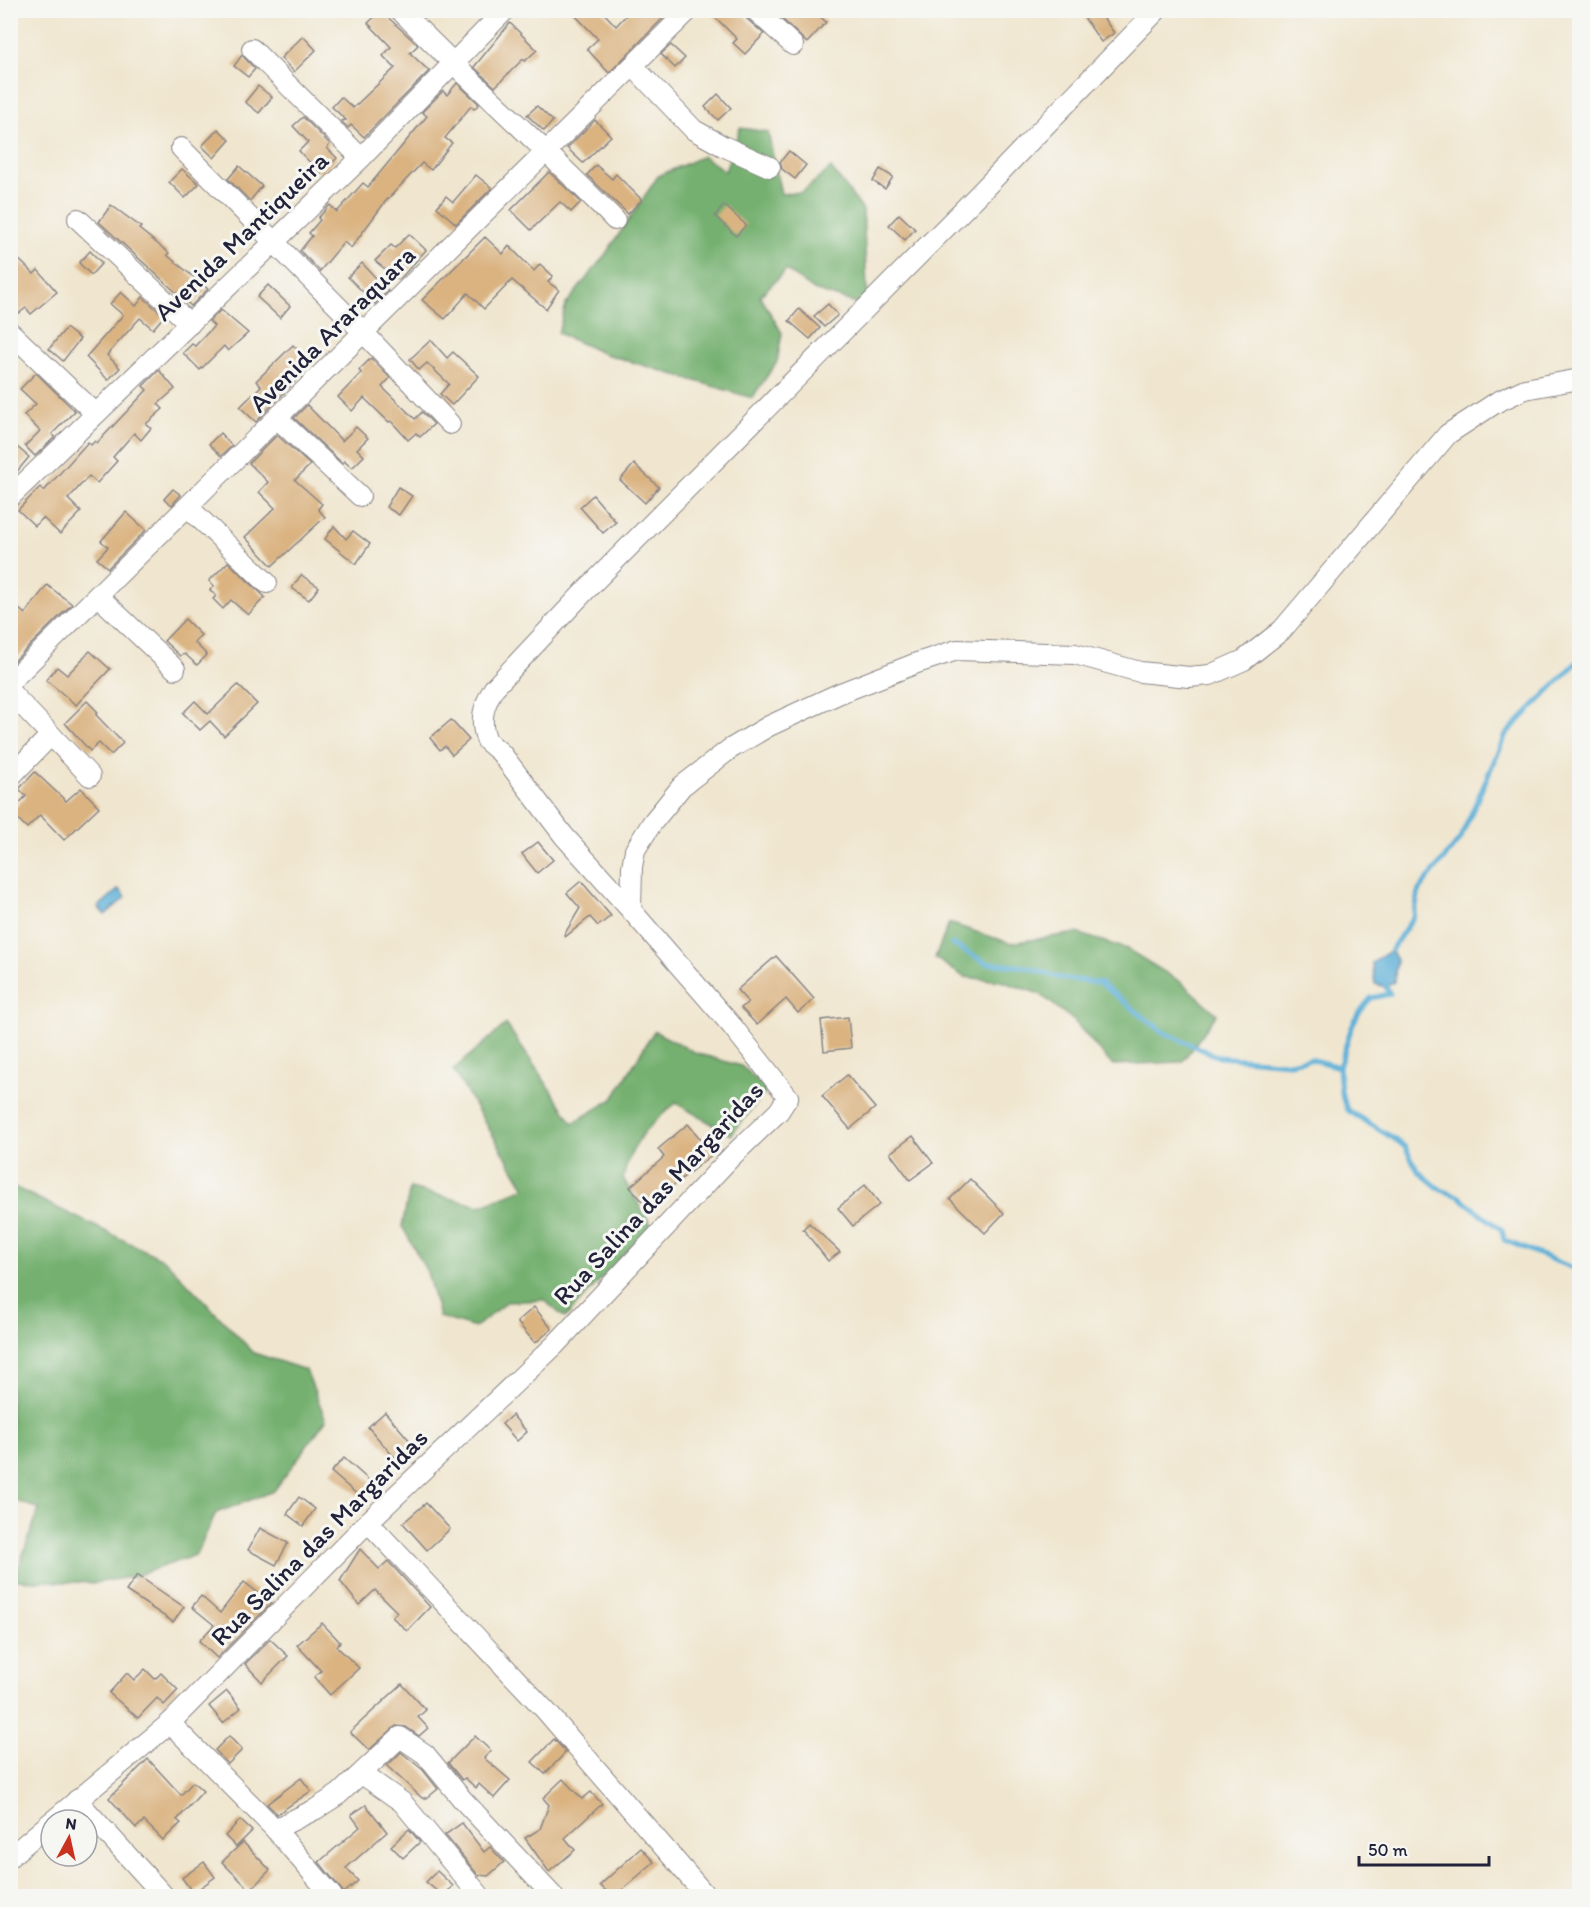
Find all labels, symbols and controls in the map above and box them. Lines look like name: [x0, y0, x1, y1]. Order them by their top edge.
street label: Avenida Mantiqueira: [147, 144, 335, 328]
street label: Avenida Araraquara: [242, 239, 422, 419]
street label: Rua Salina das Margaridas: [546, 1074, 770, 1312]
street label: Rua Salina das Margaridas: [204, 1422, 434, 1652]
north arrow: [39, 1808, 99, 1868]
text: N: [64, 1813, 78, 1834]
scale bar: [1359, 1829, 1490, 1867]
text: 50 m: [1368, 1839, 1408, 1861]

